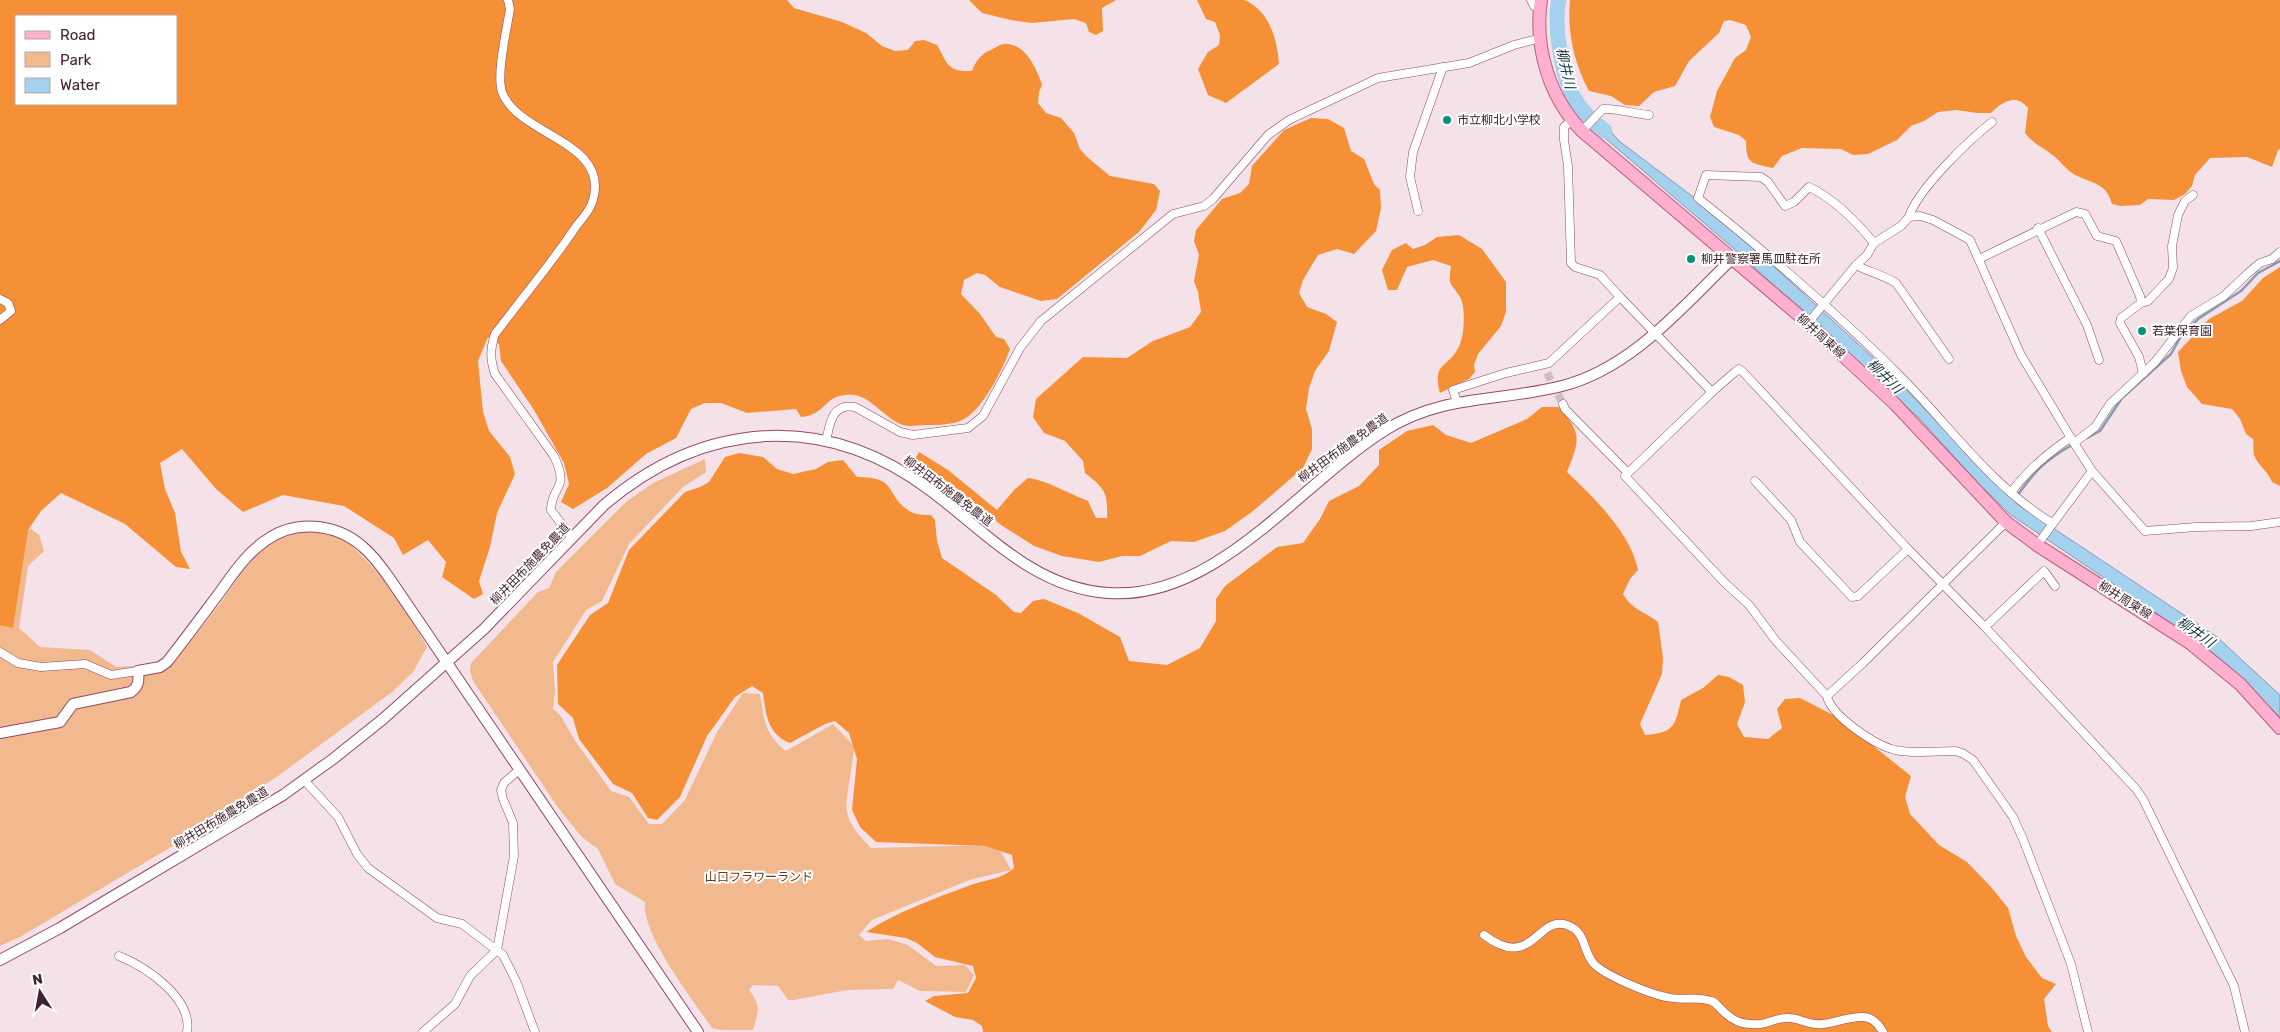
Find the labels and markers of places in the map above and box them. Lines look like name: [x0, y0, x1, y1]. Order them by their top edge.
place label: 市立柳北小学校: [1457, 113, 1541, 127]
marker: 市立柳北小学校: [1441, 114, 1453, 126]
place label: 柳井警察署馬皿駐在所: [1701, 252, 1821, 266]
marker: 柳井警察署馬皿駐在所: [1685, 253, 1697, 265]
place label: 若葉保育園: [2152, 324, 2212, 338]
marker: 若葉保育園: [2136, 325, 2148, 337]

